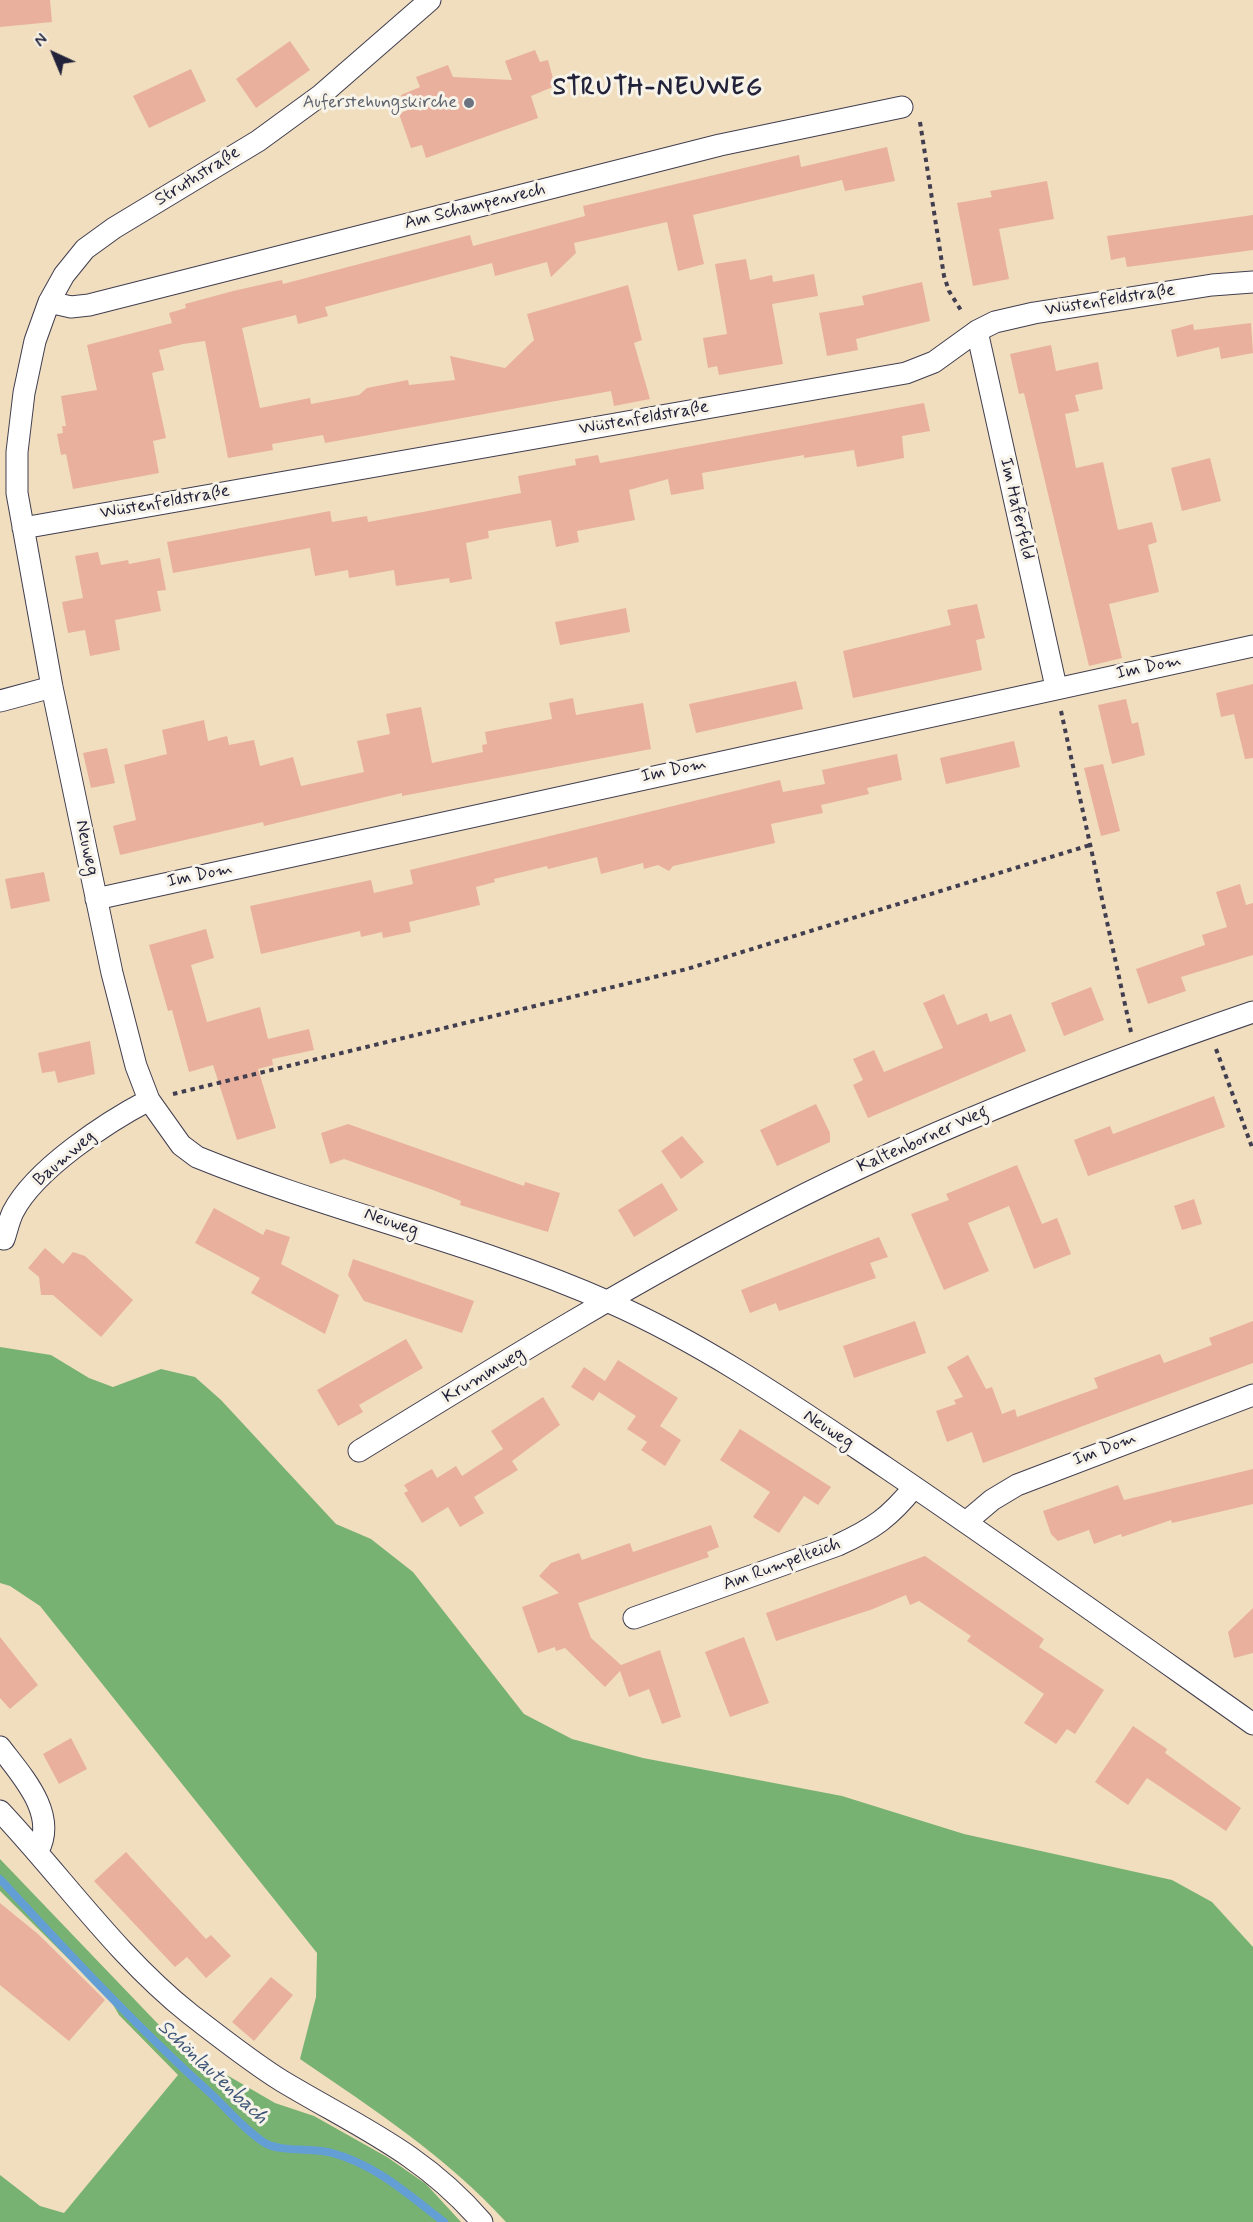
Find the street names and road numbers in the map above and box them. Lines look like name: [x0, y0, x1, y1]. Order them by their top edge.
street label: Struthstraße: [151, 142, 245, 212]
street label: Am Schampenrech: [402, 179, 548, 235]
street label: Wüstenfeldstraße: [1043, 280, 1177, 322]
street label: Wüstenfeldstraße: [578, 397, 710, 441]
street label: Im Haferfeld: [994, 456, 1038, 562]
street label: Wüstenfeldstraße: [99, 481, 231, 525]
street label: Im Dom: [1115, 651, 1183, 685]
street label: Im Dom: [640, 754, 708, 788]
street label: Neuweg: [70, 818, 102, 878]
street label: Im Dom: [166, 859, 234, 893]
street label: Kaltenborner Weg: [854, 1102, 992, 1178]
street label: Baumweg: [30, 1126, 100, 1192]
street label: Neuweg: [361, 1204, 421, 1242]
street label: Krummweg: [439, 1343, 529, 1409]
street label: Neuweg: [799, 1406, 857, 1454]
street label: Im Dom: [1070, 1428, 1140, 1472]
street label: Am Rumpelteich: [720, 1534, 844, 1596]

